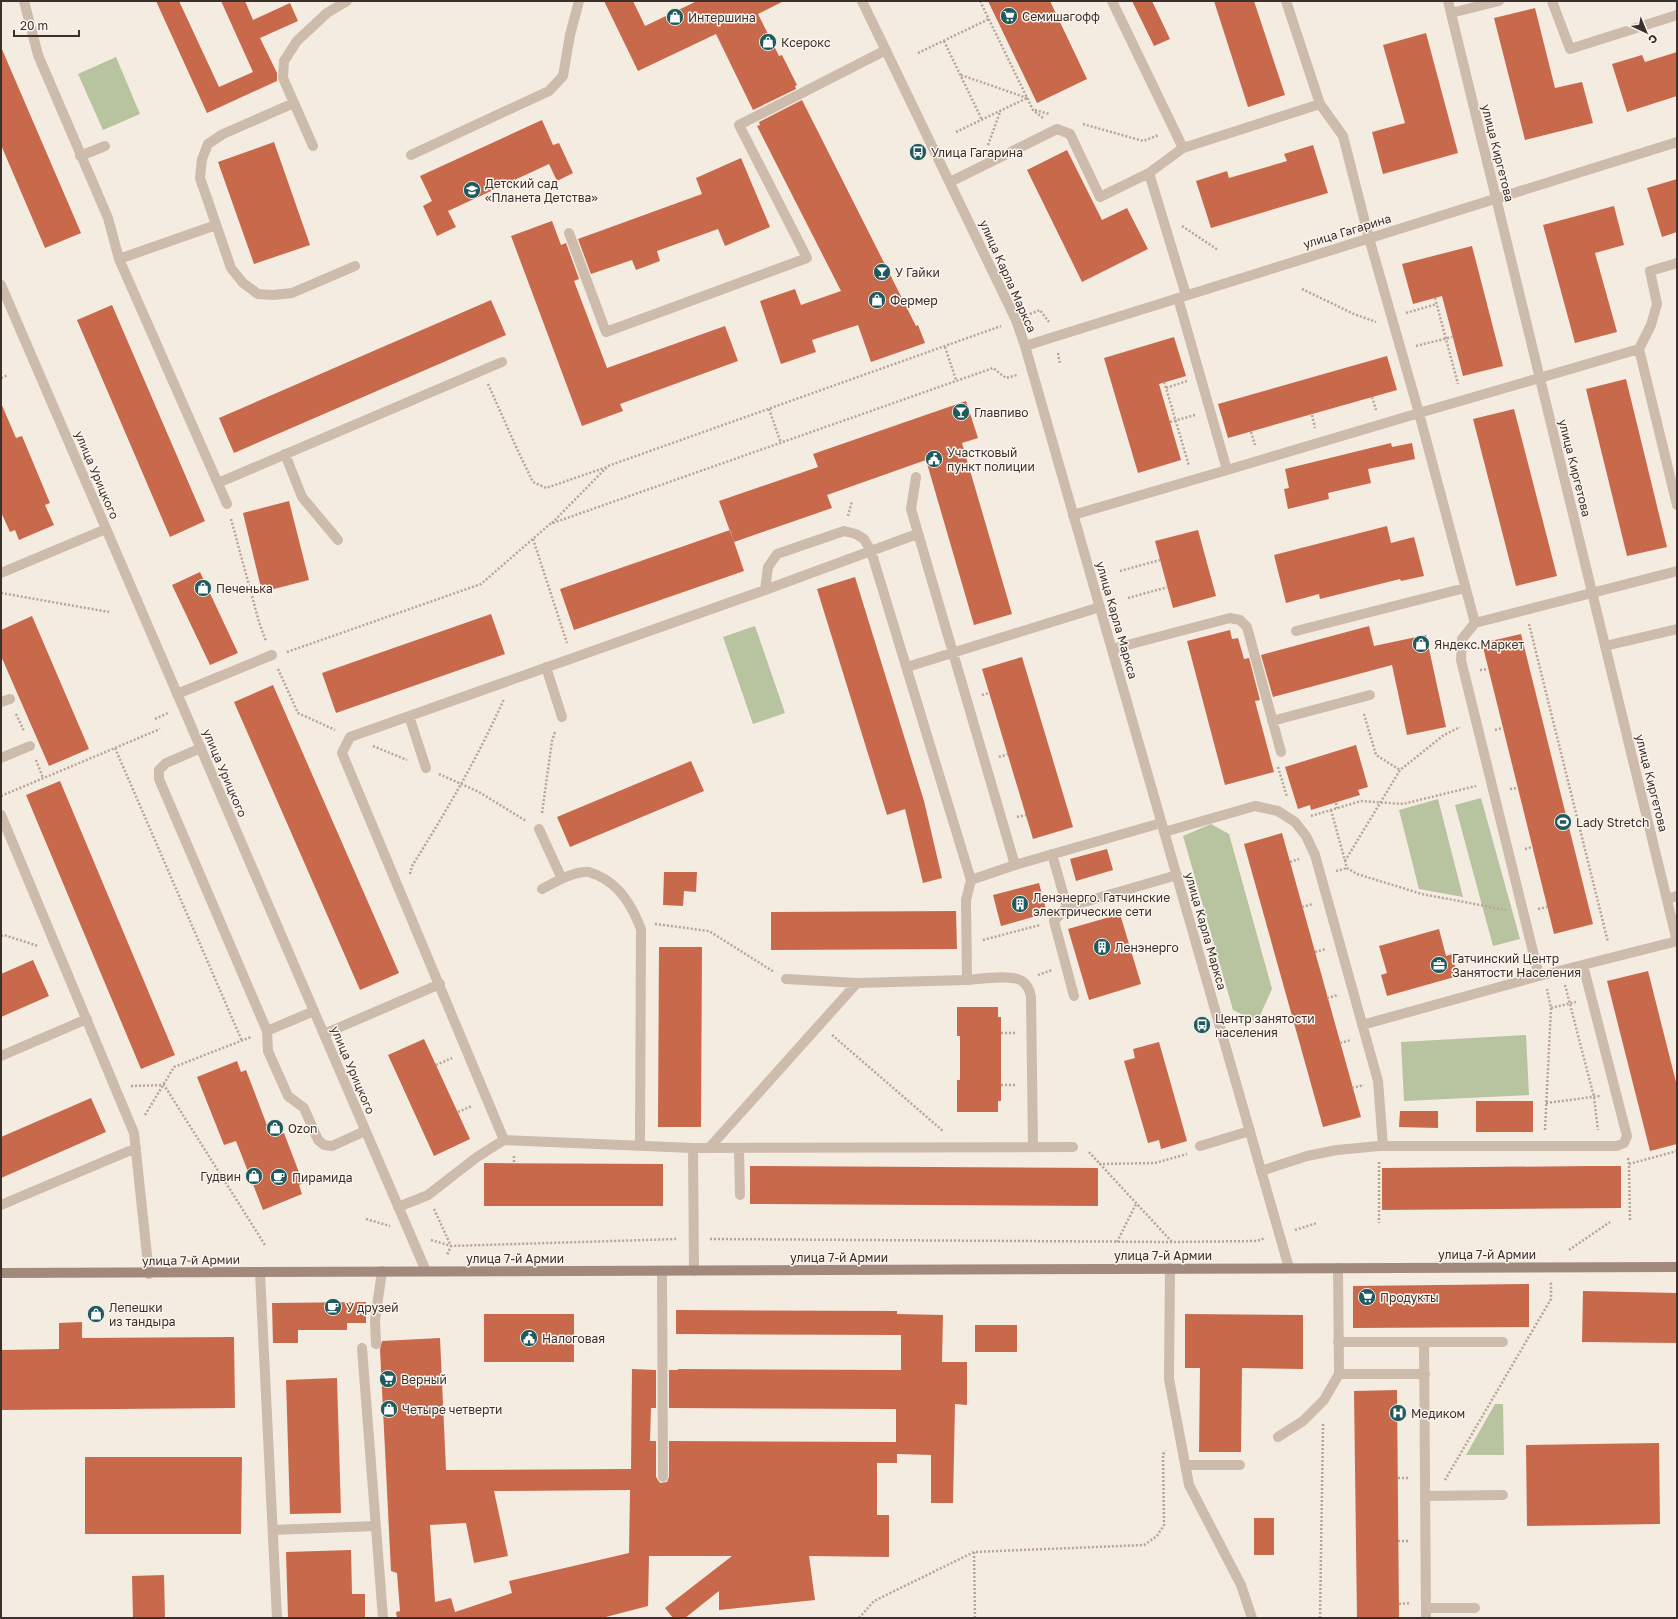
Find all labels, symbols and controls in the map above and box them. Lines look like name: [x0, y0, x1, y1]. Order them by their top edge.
supermarket icon: Семишагофф: [999, 6, 1019, 26]
shop icon: Интершина: [665, 7, 685, 27]
place label: Семишагофф: [1022, 9, 1100, 24]
place label: Интершина: [688, 10, 756, 25]
scale bar: [14, 12, 79, 38]
north arrow: [1626, 12, 1666, 52]
text: 20 m: [20, 18, 48, 33]
shop icon: Ксерокс: [758, 32, 778, 52]
text: С: [1646, 32, 1661, 47]
place label: Ксерокс: [781, 35, 831, 50]
street label: улица Киргетова: [1479, 103, 1517, 203]
bus stop icon: Улица Гагарина: [908, 142, 928, 162]
place label: Улица Гагарина: [931, 145, 1023, 160]
place label: Детский сад «Планета Детства»: [485, 176, 598, 205]
school or university icon: Детский сад «Планета Детства»: [462, 180, 482, 200]
street label: улица Гагарина: [1301, 210, 1393, 252]
street label: улица Карла Маркса: [976, 217, 1040, 335]
bar icon: У Гайки: [872, 262, 892, 282]
place label: У Гайки: [895, 265, 940, 280]
shop icon: Фермер: [867, 290, 887, 310]
place label: Фермер: [890, 293, 938, 308]
bar icon: Главпиво: [951, 402, 971, 422]
place label: Главпиво: [974, 405, 1028, 420]
street label: улица Киргетова: [1556, 418, 1594, 518]
street label: улица Урицкого: [72, 429, 122, 521]
place label: Участковый пункт полиции: [947, 445, 1035, 474]
public building icon: Участковый пункт полиции: [924, 449, 944, 469]
street label: улица Карла Маркса: [1093, 559, 1141, 681]
shop icon: Печенька: [193, 578, 213, 598]
place label: Печенька: [216, 581, 273, 596]
shop icon: Яндекс.Маркет: [1411, 634, 1431, 654]
place label: Яндекс.Маркет: [1434, 637, 1524, 652]
street label: улица Урицкого: [200, 727, 250, 819]
street label: улица Киргетова: [1633, 733, 1671, 833]
sports icon: Lady Stretch: [1553, 812, 1573, 832]
place label: Lady Stretch: [1576, 815, 1649, 830]
street label: улица Карла Маркса: [1182, 870, 1230, 992]
place label: Ленэнерго. Гатчинские электрические сети: [1033, 890, 1170, 919]
building icon: Ленэнерго. Гатчинские электрические сети: [1010, 894, 1030, 914]
building icon: Ленэнерго: [1092, 937, 1112, 957]
place label: Ленэнерго: [1115, 940, 1179, 955]
place label: Гатчинский Центр Занятости Населения: [1452, 951, 1581, 980]
office icon: Гатчинский Центр Занятости Населения: [1429, 955, 1449, 975]
place label: Центр занятости населения: [1215, 1011, 1315, 1040]
bus stop icon: Центр занятости населения: [1192, 1015, 1212, 1035]
street label: улица Урицкого: [328, 1024, 378, 1116]
shop icon: Ozon: [265, 1118, 285, 1138]
place label: Ozon: [288, 1121, 317, 1136]
shop icon: Гудвин: [244, 1166, 264, 1186]
cafe icon: Пирамида: [269, 1167, 289, 1187]
place label: Гудвин: [200, 1169, 241, 1184]
place label: Пирамида: [292, 1170, 353, 1185]
street label: улица 7-й Армии: [1438, 1247, 1536, 1262]
street label: улица 7-й Армии: [1114, 1248, 1212, 1263]
street label: улица 7-й Армии: [790, 1250, 888, 1265]
street label: улица 7-й Армии: [466, 1251, 564, 1266]
street label: улица 7-й Армии: [142, 1252, 240, 1268]
supermarket icon: Продукты: [1357, 1287, 1377, 1307]
place label: Продукты: [1380, 1290, 1439, 1305]
cafe icon: У друзей: [323, 1297, 343, 1317]
place label: Лепешки из тандыра: [109, 1300, 176, 1329]
place label: У друзей: [346, 1300, 399, 1315]
shop icon: Лепешки из тандыра: [86, 1304, 106, 1324]
public building icon: Налоговая: [519, 1328, 539, 1348]
place label: Налоговая: [542, 1331, 605, 1346]
supermarket icon: Верный: [378, 1369, 398, 1389]
place label: Верный: [401, 1372, 447, 1387]
shop icon: Четыре четверти: [379, 1399, 399, 1419]
place label: Четыре четверти: [402, 1402, 502, 1417]
hospital icon: Медиком: [1388, 1403, 1408, 1423]
place label: Медиком: [1411, 1406, 1465, 1421]

